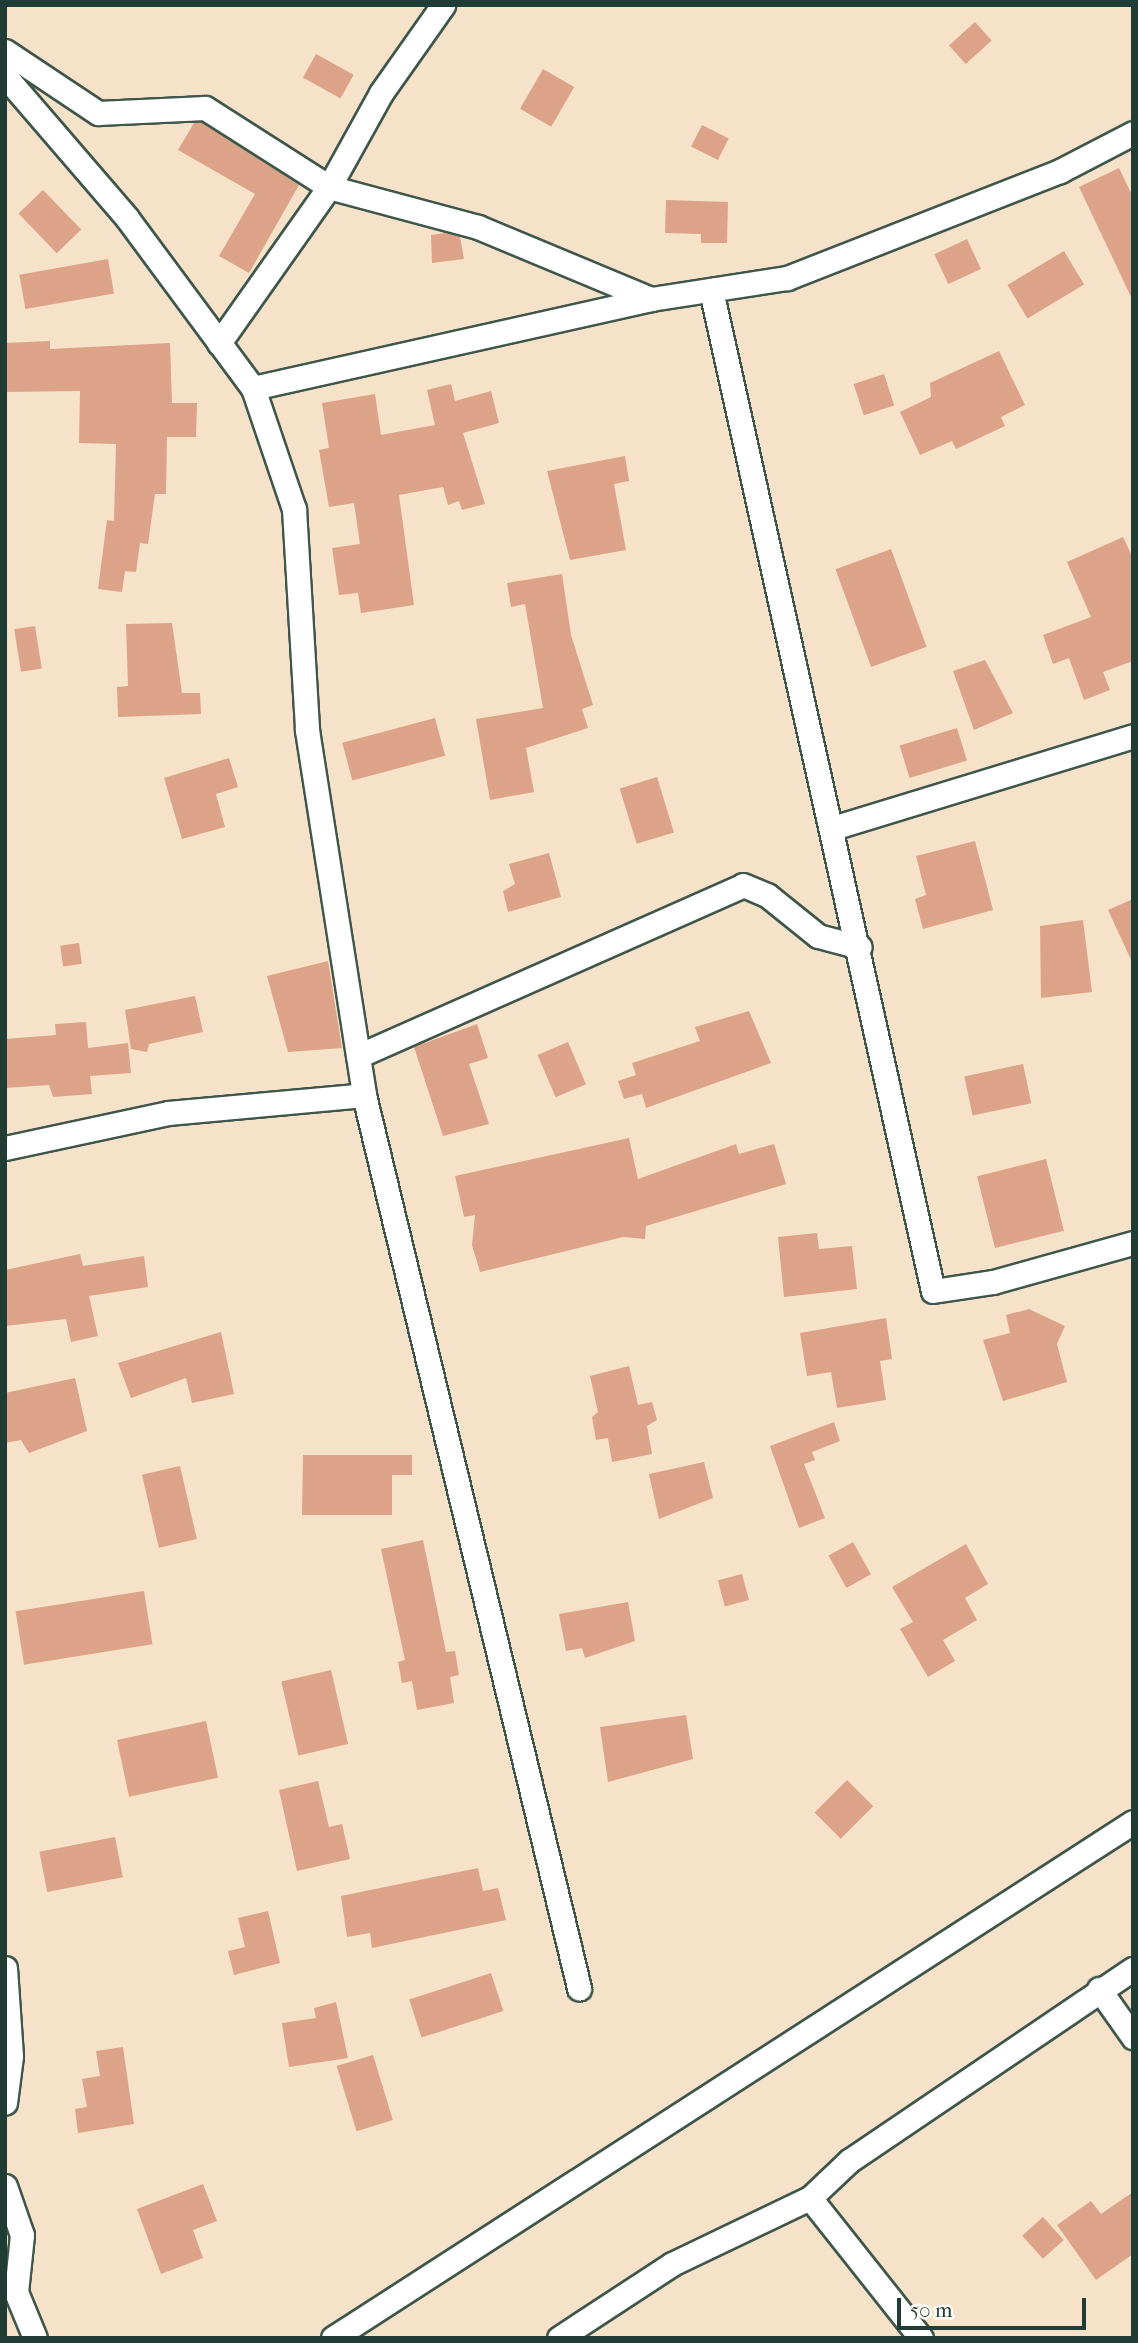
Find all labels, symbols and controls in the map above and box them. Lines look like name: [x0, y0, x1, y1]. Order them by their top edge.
scale bar: [900, 2284, 1089, 2328]
text: 50 m: [910, 2298, 953, 2322]

